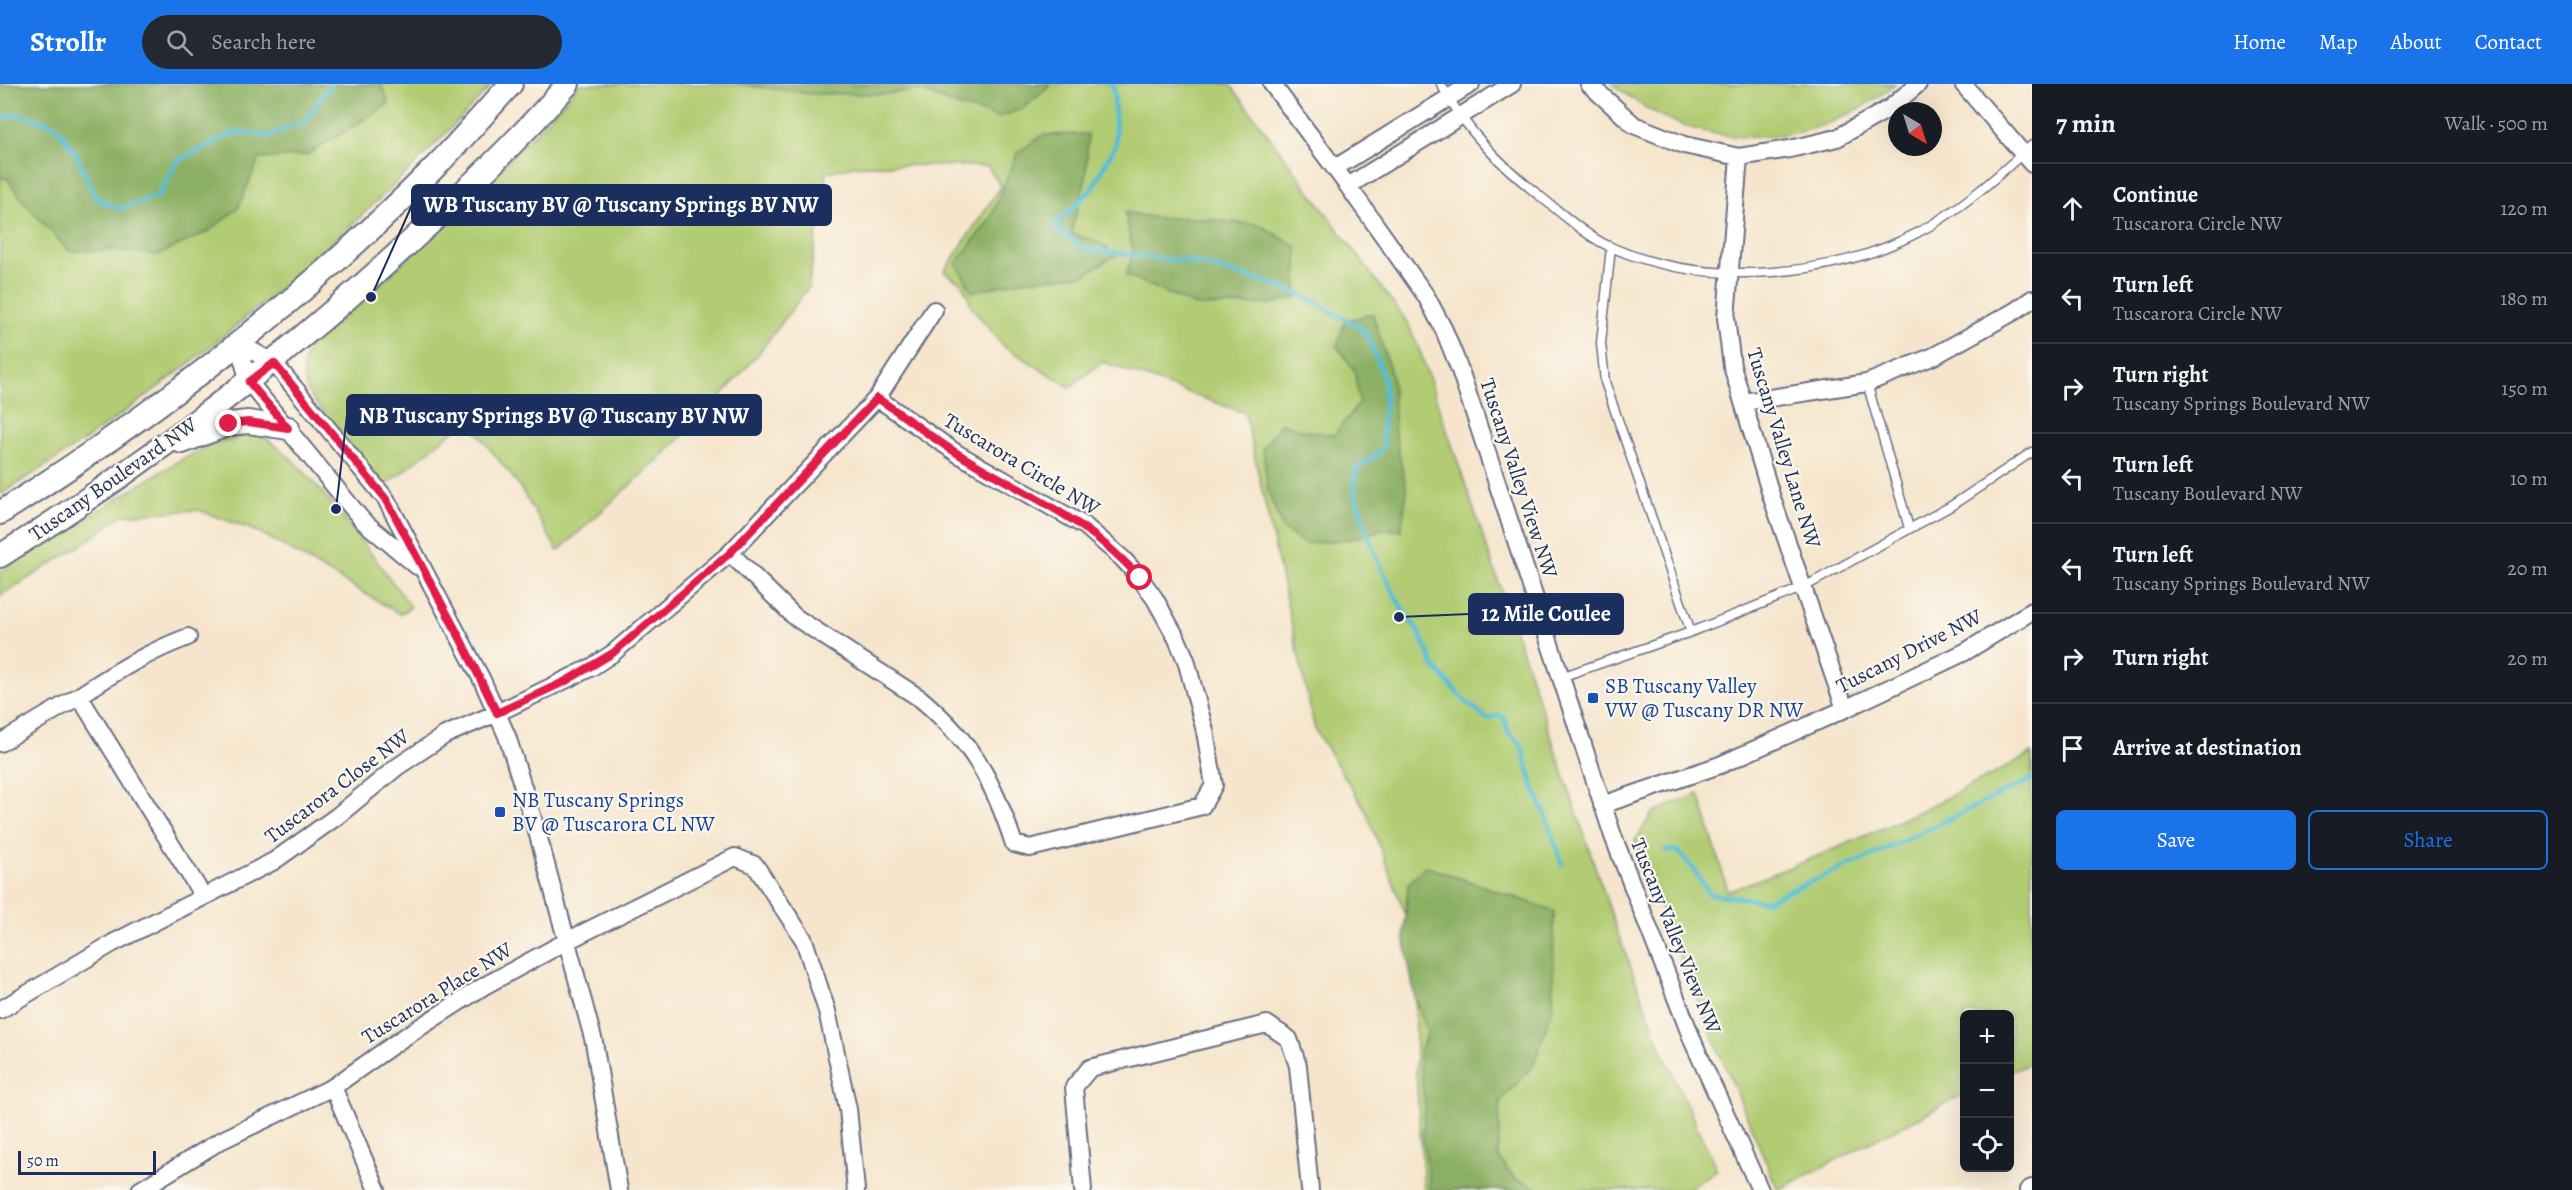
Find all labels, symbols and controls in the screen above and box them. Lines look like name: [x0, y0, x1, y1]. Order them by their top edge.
search box: [142, 15, 562, 69]
text: Strollr: [30, 23, 106, 61]
icon: search: [163, 26, 196, 59]
text: Search here: [211, 27, 316, 57]
text: Home: [2233, 28, 2286, 56]
text: Map: [2319, 28, 2357, 56]
text: About: [2390, 28, 2442, 56]
text: Contact: [2475, 28, 2542, 56]
north arrow: [1888, 102, 1942, 156]
text: 7 min: [2056, 106, 2116, 141]
text: Walk · 500 m: [2444, 110, 2548, 137]
text: Continue: [2113, 180, 2198, 210]
callout: WB Tuscany BV @ Tuscany Springs BV NW: [412, 185, 831, 225]
text: WB Tuscany BV @ Tuscany Springs BV NW: [422, 190, 819, 220]
icon: ahead: [2056, 192, 2089, 225]
text: 120 m: [2500, 195, 2548, 222]
text: Tuscarora Circle NW: [2113, 210, 2282, 237]
text: Turn left: [2113, 270, 2193, 300]
icon: left: [2056, 282, 2089, 315]
text: 180 m: [2500, 285, 2548, 312]
text: Tuscarora Circle NW: [2113, 300, 2282, 327]
street label: Tuscany Valley Lane NW: [1740, 344, 1828, 552]
text: Turn right: [2113, 360, 2209, 390]
icon: right: [2056, 372, 2089, 405]
street label: Tuscany Valley View NW: [1473, 374, 1565, 582]
text: 150 m: [2501, 375, 2548, 402]
text: Tuscany Springs Boulevard NW: [2113, 390, 2370, 417]
callout: NB Tuscany Springs BV @ Tuscany BV NW: [347, 395, 761, 435]
text: NB Tuscany Springs BV @ Tuscany BV NW: [359, 401, 750, 431]
street label: Tuscarora Circle NW: [939, 406, 1106, 522]
street label: Tuscany Boulevard NW: [23, 410, 203, 548]
route end: [215, 410, 241, 436]
text: Turn left: [2113, 450, 2193, 480]
icon: left: [2056, 462, 2089, 495]
text: 10 m: [2510, 465, 2548, 492]
text: Tuscany Boulevard NW: [2113, 480, 2303, 507]
text: Turn left: [2113, 540, 2193, 570]
icon: left: [2056, 552, 2089, 585]
text: 20 m: [2507, 555, 2548, 582]
route start: [1126, 564, 1152, 590]
text: Tuscany Springs Boulevard NW: [2113, 570, 2370, 597]
callout: 12 Mile Coulee: [1469, 594, 1623, 634]
text: 12 Mile Coulee: [1481, 599, 1611, 629]
street label: Tuscany Drive NW: [1831, 602, 1987, 700]
icon: right: [2056, 642, 2089, 675]
text: Turn right: [2113, 643, 2209, 673]
text: 20 m: [2507, 645, 2548, 672]
place label: SB Tuscany Valley VW @ Tuscany DR NW: [1604, 672, 1804, 724]
marker: SB Tuscany Valley VW @ Tuscany DR NW: [1586, 691, 1600, 705]
street label: Tuscarora Close NW: [259, 722, 415, 850]
icon: arrive: [2056, 732, 2089, 765]
text: Arrive at destination: [2113, 733, 2302, 763]
place label: NB Tuscany Springs BV @ Tuscarora CL NW: [512, 786, 715, 838]
marker: NB Tuscany Springs BV @ Tuscarora CL NW: [493, 805, 507, 819]
button: Save: [2056, 810, 2296, 870]
button: Share: [2308, 810, 2548, 870]
street label: Tuscany Valley View NW: [1624, 834, 1728, 1038]
street label: Tuscarora Place NW: [356, 935, 518, 1051]
map controls: [1960, 1010, 2014, 1172]
button: +: [1960, 1010, 2014, 1064]
button: −: [1960, 1064, 2014, 1118]
button: locate: [1960, 1118, 2014, 1172]
scale bar: [18, 1148, 156, 1176]
text: 50 m: [27, 1150, 59, 1172]

